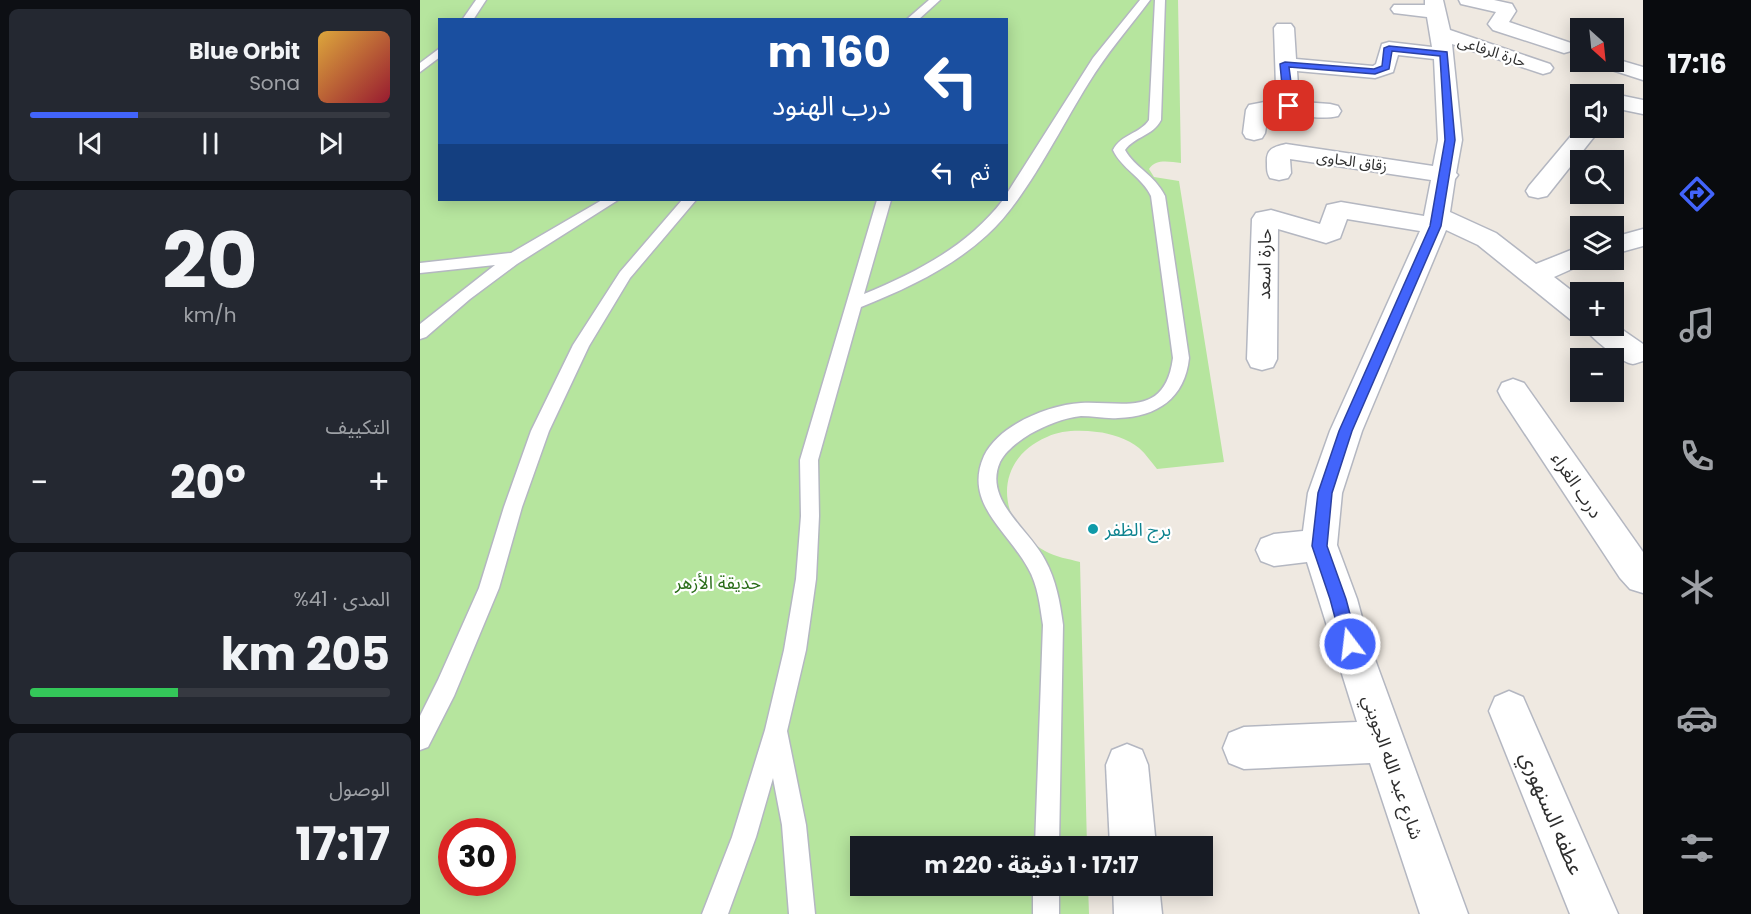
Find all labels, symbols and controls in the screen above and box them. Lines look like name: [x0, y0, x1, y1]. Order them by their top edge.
north arrow: [1570, 18, 1624, 72]
map controls: [1570, 18, 1624, 402]
text: 160 m: [768, 23, 891, 82]
street label: حارة الرفاعى: [1455, 30, 1529, 72]
text: Blue Orbit: [189, 36, 300, 67]
icon: left: [912, 42, 990, 120]
text: 17:16: [1667, 45, 1727, 82]
text: Sona: [249, 69, 300, 97]
pin: [1263, 80, 1314, 131]
button: sound: [1570, 84, 1624, 138]
text: درب الهنود: [772, 87, 891, 124]
icon: arrive: [1272, 89, 1305, 122]
icon: previous: [74, 127, 107, 160]
icon: pause: [194, 127, 227, 160]
icon: next: [314, 127, 347, 160]
street label: زقاق الحاوى: [1315, 146, 1389, 176]
button: search: [1570, 150, 1624, 204]
icon: left: [926, 156, 959, 189]
text: ثم: [971, 157, 990, 188]
icon: directions: [1676, 173, 1718, 215]
text: 20: [162, 206, 258, 315]
button: layers: [1570, 216, 1624, 270]
street label: حارة اسعد: [1251, 228, 1277, 300]
button: +: [1570, 282, 1624, 336]
text: km/h: [183, 301, 237, 329]
icon: music: [1676, 304, 1718, 346]
button: −: [1570, 348, 1624, 402]
text: التكييف: [326, 413, 390, 441]
icon: phone: [1676, 435, 1718, 477]
street label: درب الغراء: [1546, 447, 1608, 523]
text: 20°: [170, 451, 246, 514]
text: −: [30, 459, 48, 506]
text: +: [367, 459, 390, 506]
place label: برج الظفر: [1104, 517, 1171, 543]
marker: برج الظفر: [1086, 522, 1100, 536]
icon: climate: [1676, 566, 1718, 608]
park label: حديقة الأزهر: [674, 570, 761, 595]
text: المدى · 41%: [294, 585, 390, 613]
position arrow: [1318, 612, 1382, 676]
text: 205 km: [221, 623, 390, 686]
street label: شارع عبد الله الجويني: [1355, 691, 1429, 843]
icon: car: [1676, 697, 1718, 739]
street label: عطفه السنهوري: [1511, 747, 1591, 880]
text: الوصول: [329, 775, 390, 803]
text: 17:17: [295, 813, 390, 876]
speed limit sign: 30: [438, 818, 516, 896]
icon: filters: [1676, 827, 1718, 869]
text: 17:17 · 1 دقيقة · 220 m: [925, 850, 1138, 881]

